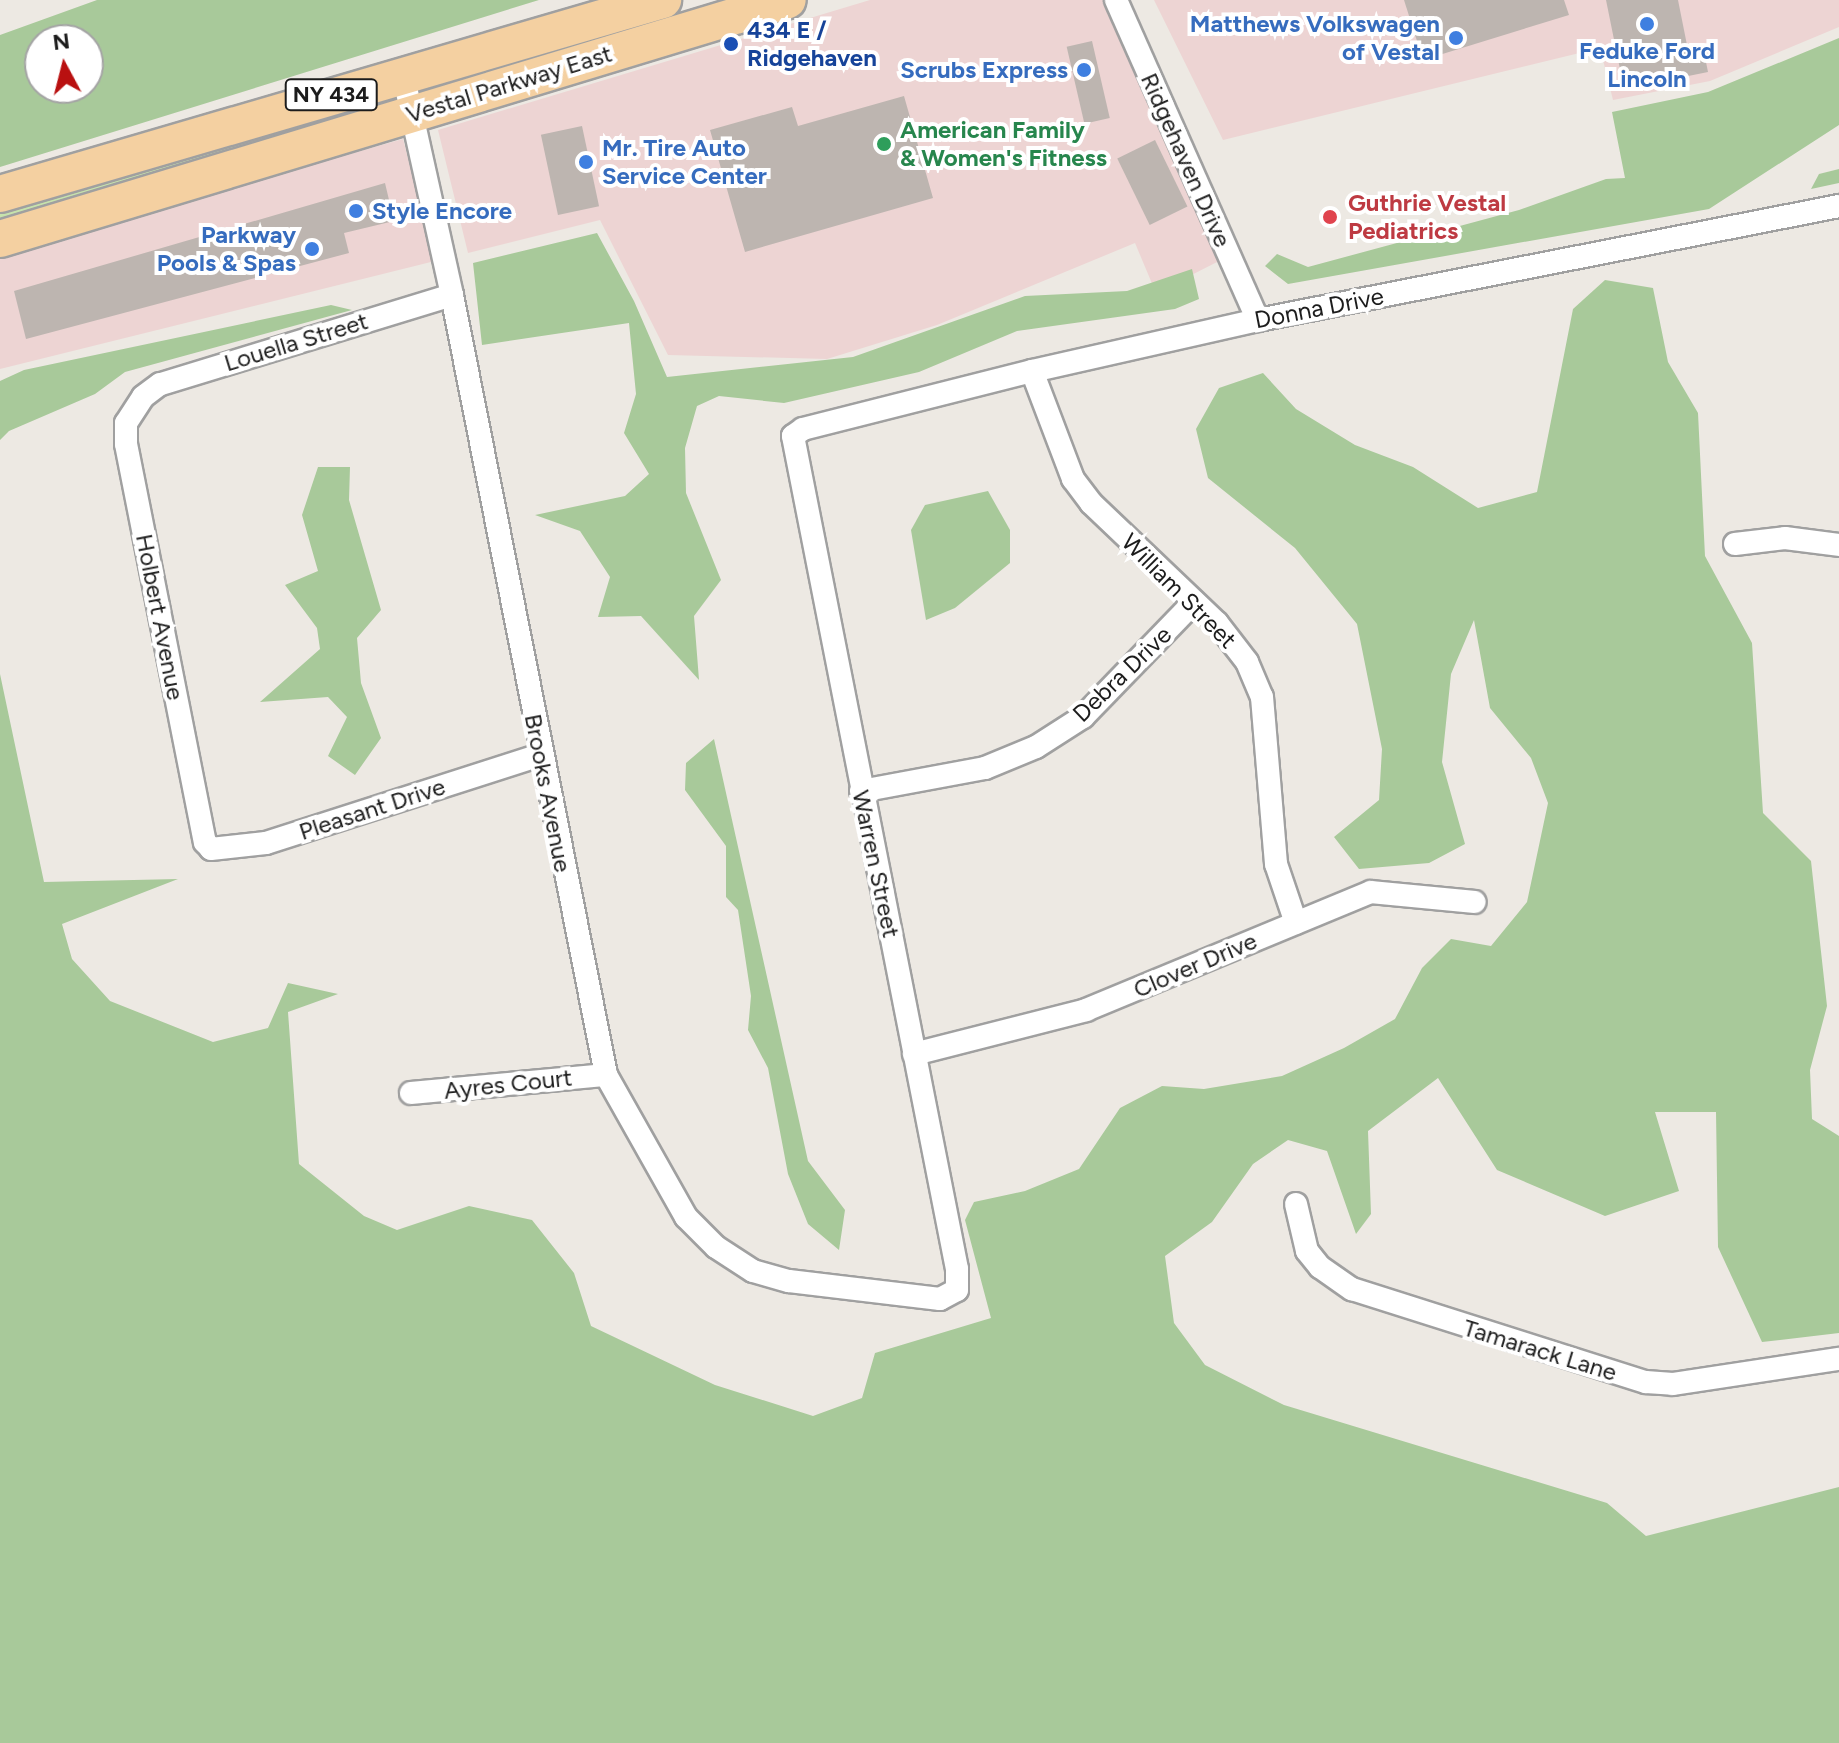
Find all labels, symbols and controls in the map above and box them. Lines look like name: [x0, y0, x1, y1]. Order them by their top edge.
place label: Matthews Volkswagen of Vestal: [1190, 10, 1440, 66]
marker: Feduke Ford Lincoln: [1638, 15, 1656, 33]
place label: 434 E / Ridgehaven: [747, 16, 877, 72]
north arrow: [24, 24, 104, 104]
text: N: [51, 27, 71, 56]
marker: Matthews Volkswagen of Vestal: [1447, 29, 1465, 47]
marker: 434 E / Ridgehaven: [722, 35, 740, 53]
place label: Feduke Ford Lincoln: [1579, 37, 1715, 93]
street label: Vestal Parkway East: [403, 39, 615, 129]
place label: Scrubs Express: [900, 56, 1068, 84]
marker: Scrubs Express: [1075, 61, 1093, 79]
street label: Ridgehaven Drive: [1135, 69, 1237, 251]
road number: NY 434: [283, 77, 379, 113]
place label: American Family & Women's Fitness: [900, 116, 1107, 172]
place label: Mr. Tire Auto Service Center: [602, 134, 767, 190]
marker: American Family & Women's Fitness: [875, 135, 893, 153]
marker: Mr. Tire Auto Service Center: [577, 153, 595, 171]
place label: Guthrie Vestal Pediatrics: [1348, 189, 1506, 245]
place label: Style Encore: [372, 197, 512, 225]
marker: Style Encore: [347, 202, 365, 220]
marker: Guthrie Vestal Pediatrics: [1319, 206, 1341, 228]
place label: Parkway Pools & Spas: [157, 221, 296, 277]
marker: Parkway Pools & Spas: [303, 240, 321, 258]
street label: Donna Drive: [1252, 281, 1386, 335]
street label: Louella Street: [221, 306, 371, 378]
street label: William Street: [1116, 528, 1242, 654]
street label: Holbert Avenue: [130, 531, 190, 703]
street label: Debra Drive: [1067, 620, 1177, 728]
street label: Brooks Avenue: [519, 711, 577, 875]
street label: Pleasant Drive: [295, 772, 449, 846]
street label: Warren Street: [846, 788, 906, 940]
street label: Clover Drive: [1129, 926, 1261, 1004]
street label: Ayres Court: [442, 1063, 574, 1105]
street label: Tamarack Lane: [1460, 1313, 1620, 1387]

